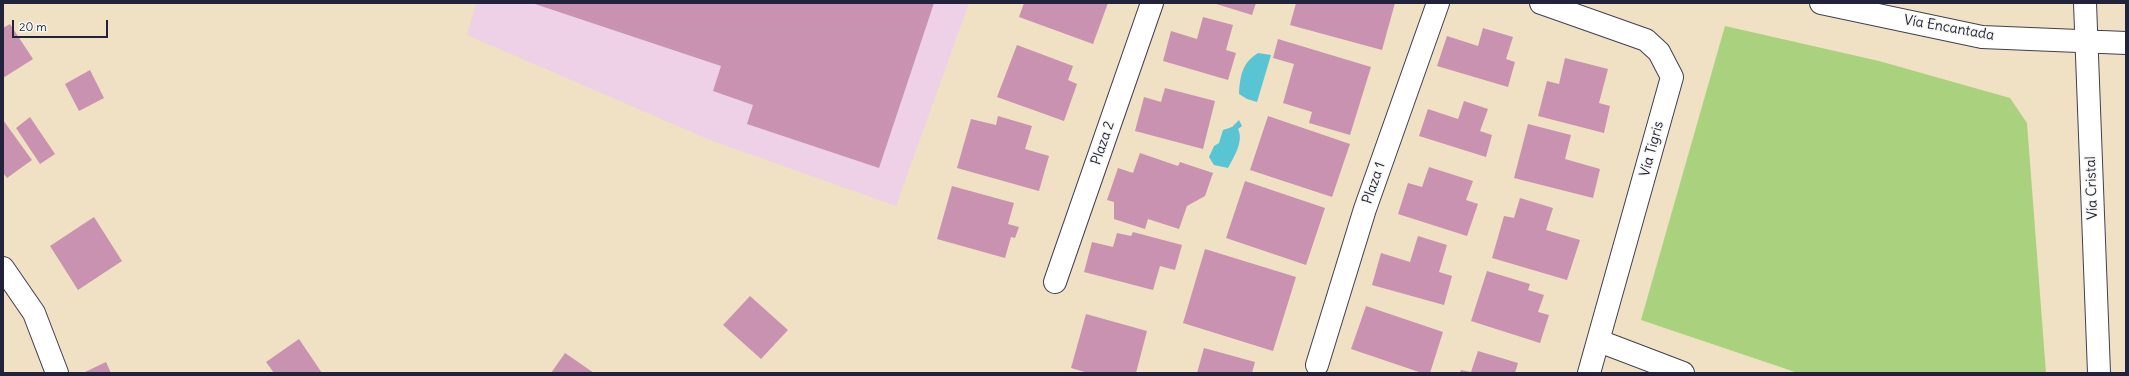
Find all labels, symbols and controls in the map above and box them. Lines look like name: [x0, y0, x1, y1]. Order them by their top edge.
scale bar: [14, 12, 110, 38]
street label: Vía Encantada: [1903, 12, 1995, 44]
text: 20 m: [19, 19, 47, 34]
street label: Plaza 2: [1088, 119, 1118, 167]
street label: Vía Tigris: [1637, 119, 1667, 179]
street label: Vía Cristal: [2082, 156, 2102, 220]
street label: Plaza 1: [1359, 160, 1389, 206]

